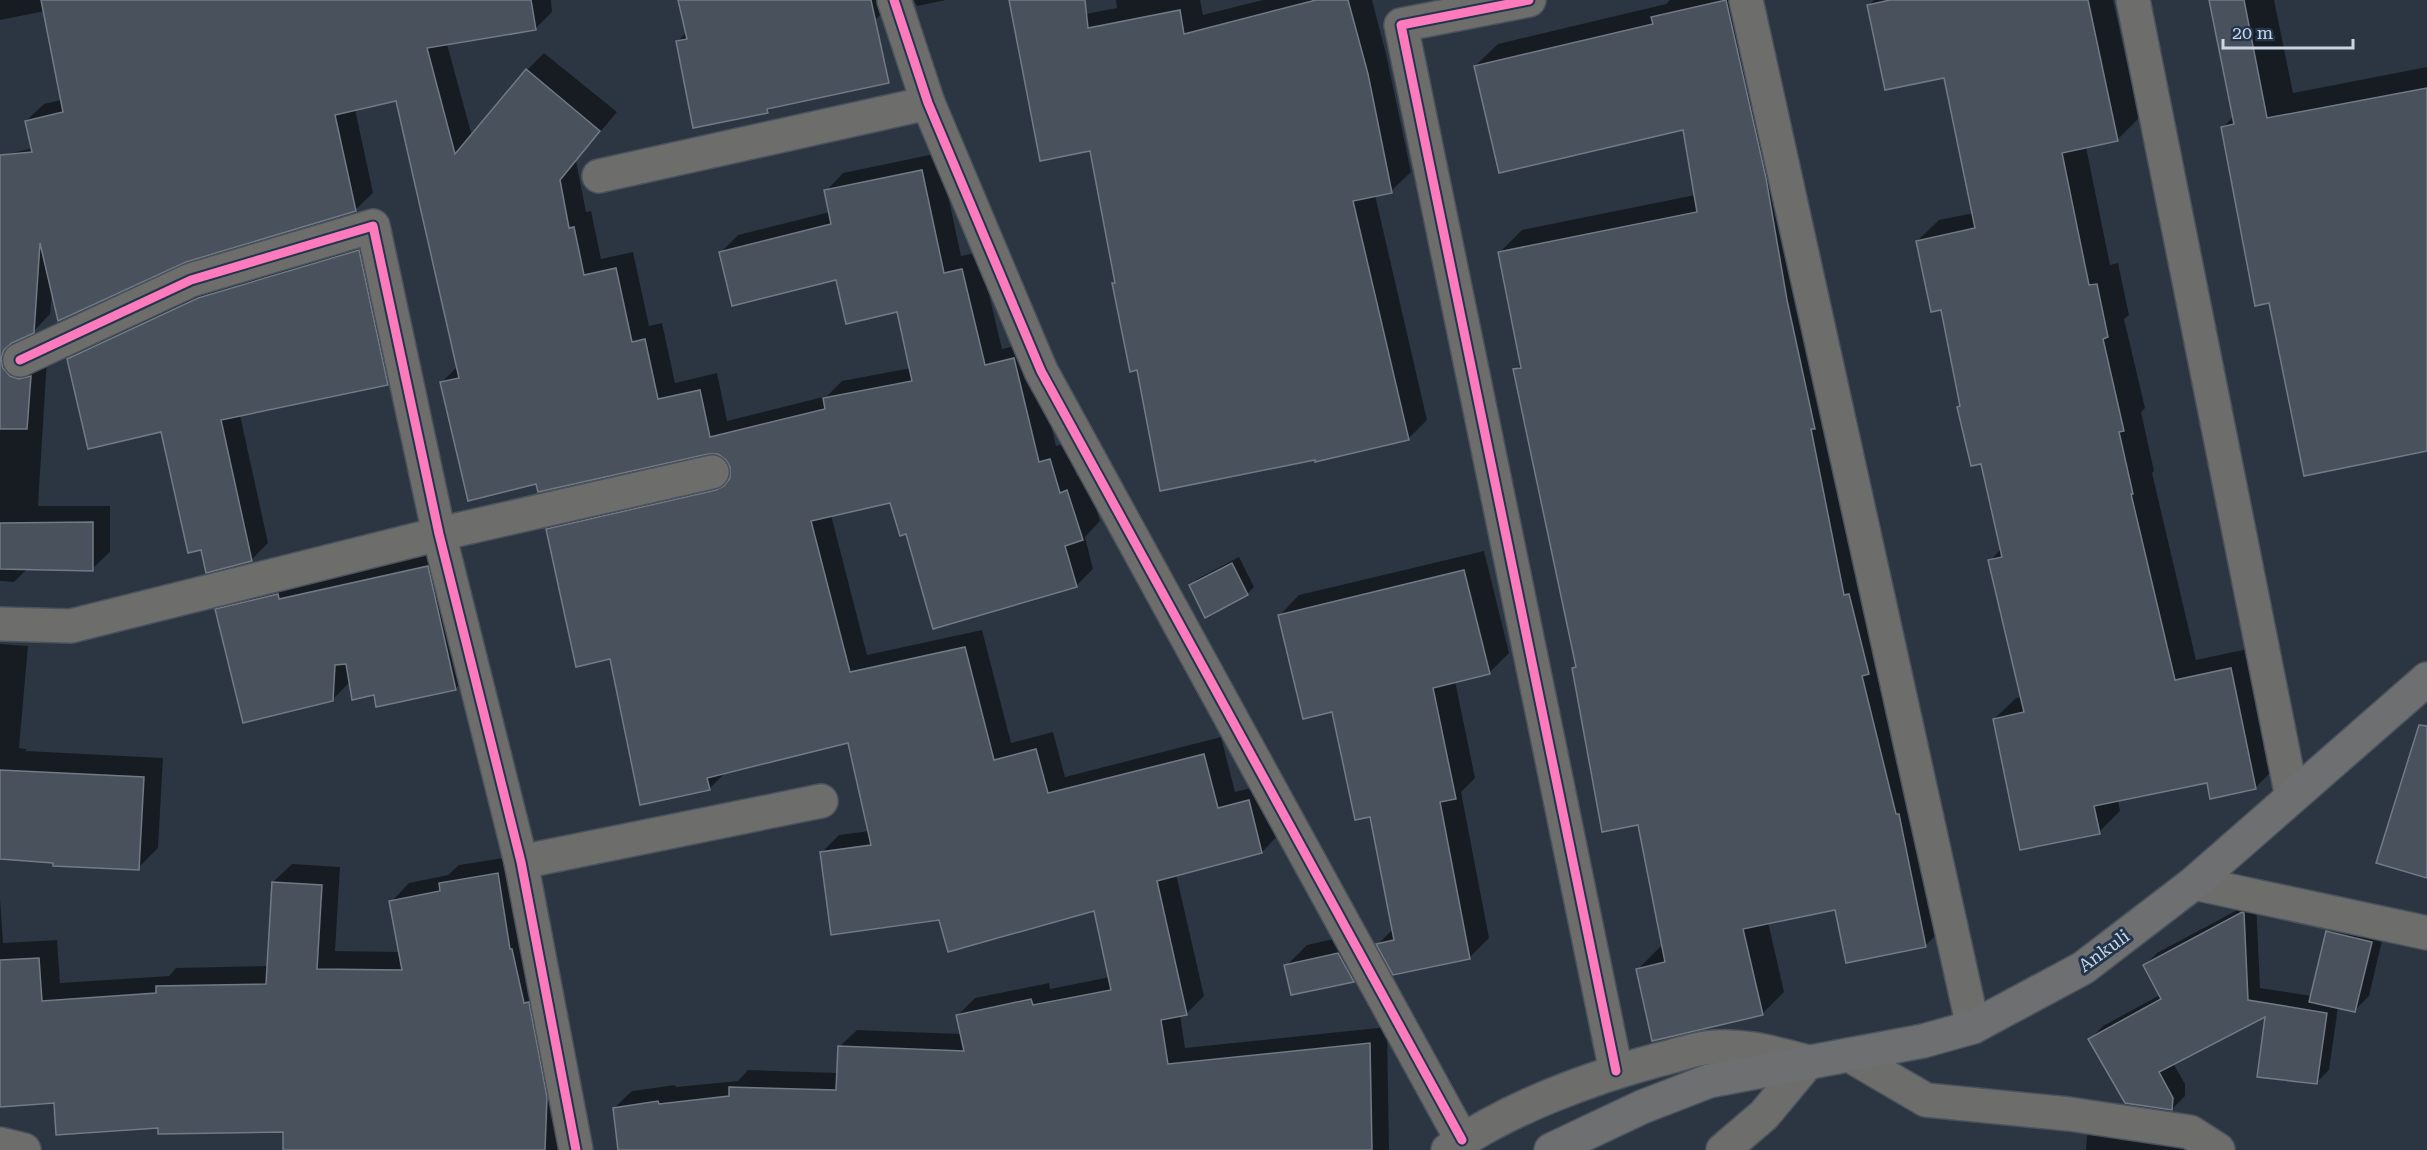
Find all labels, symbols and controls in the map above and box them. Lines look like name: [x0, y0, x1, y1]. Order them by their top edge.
scale bar: [2223, 12, 2354, 50]
text: 20 m: [2232, 22, 2273, 43]
street label: Ankuli: [2074, 925, 2133, 976]

